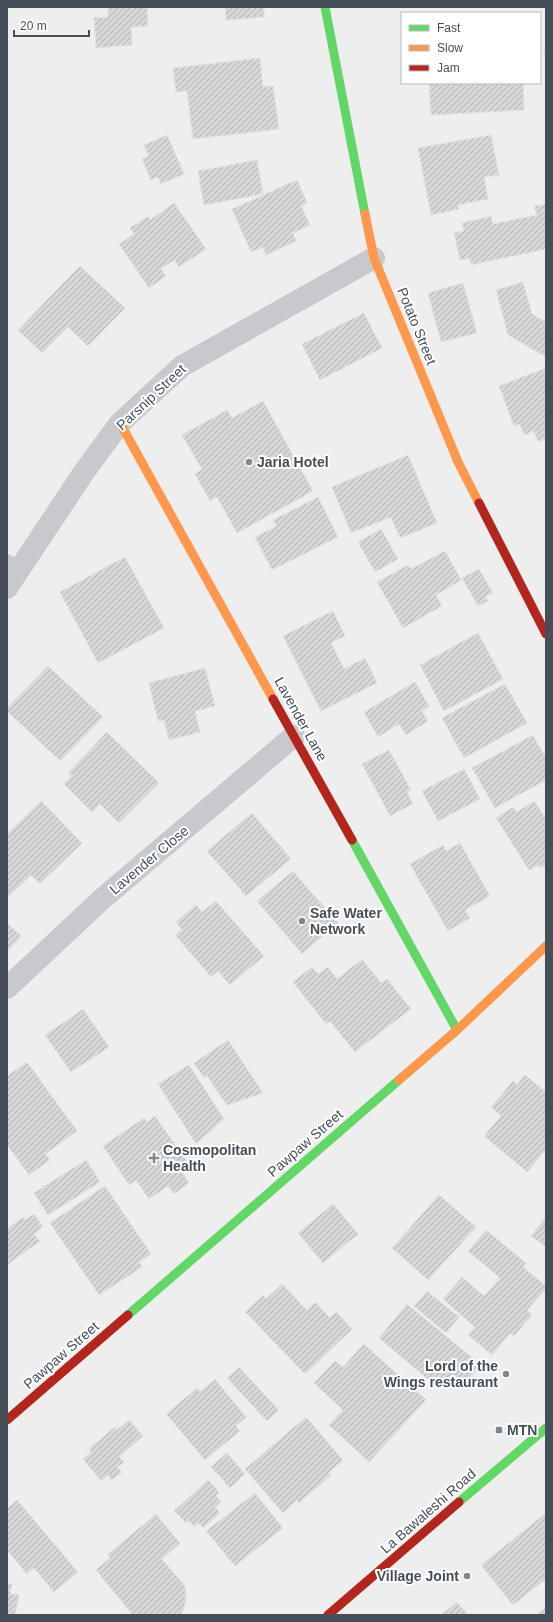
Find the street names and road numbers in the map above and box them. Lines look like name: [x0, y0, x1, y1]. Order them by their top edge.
street label: Potato Street: [394, 285, 440, 367]
street label: Parsnip Street: [113, 361, 189, 433]
street label: Lavender Lane: [271, 674, 331, 764]
street label: Lavender Close: [106, 822, 192, 898]
street label: Pawpaw Street: [264, 1106, 346, 1180]
street label: Pawpaw Street: [20, 1318, 102, 1392]
street label: La Bawaleshi Road: [377, 1465, 479, 1557]

